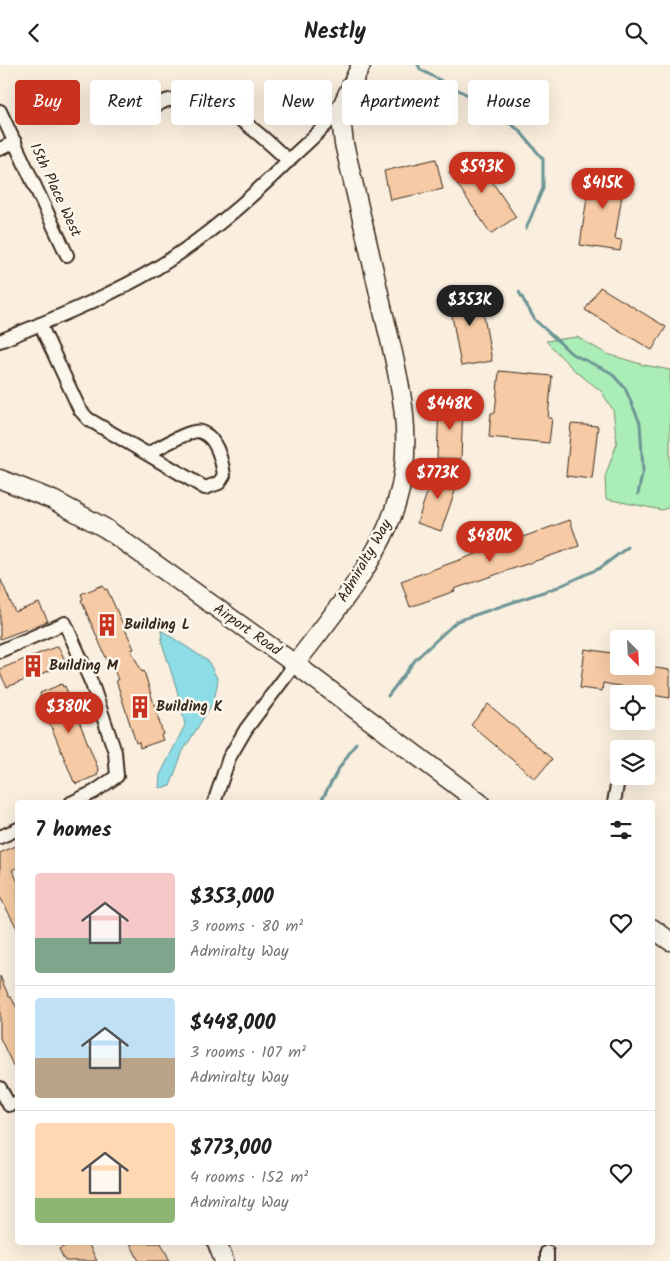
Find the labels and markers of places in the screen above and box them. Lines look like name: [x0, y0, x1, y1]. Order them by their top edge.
pin: $593K: [447, 151, 517, 194]
pin: $415K: [568, 167, 638, 210]
pin: $353K: [435, 285, 505, 327]
pin: $448K: [415, 389, 485, 431]
pin: $773K: [403, 457, 473, 500]
pin: $480K: [455, 521, 525, 563]
building icon: Building L: [94, 612, 120, 638]
place label: Building L: [124, 613, 190, 637]
building icon: Building M: [20, 653, 46, 679]
place label: Building M: [49, 654, 119, 678]
pin: $380K: [34, 691, 104, 734]
building icon: Building K: [127, 694, 153, 720]
place label: Building K: [156, 695, 223, 719]

